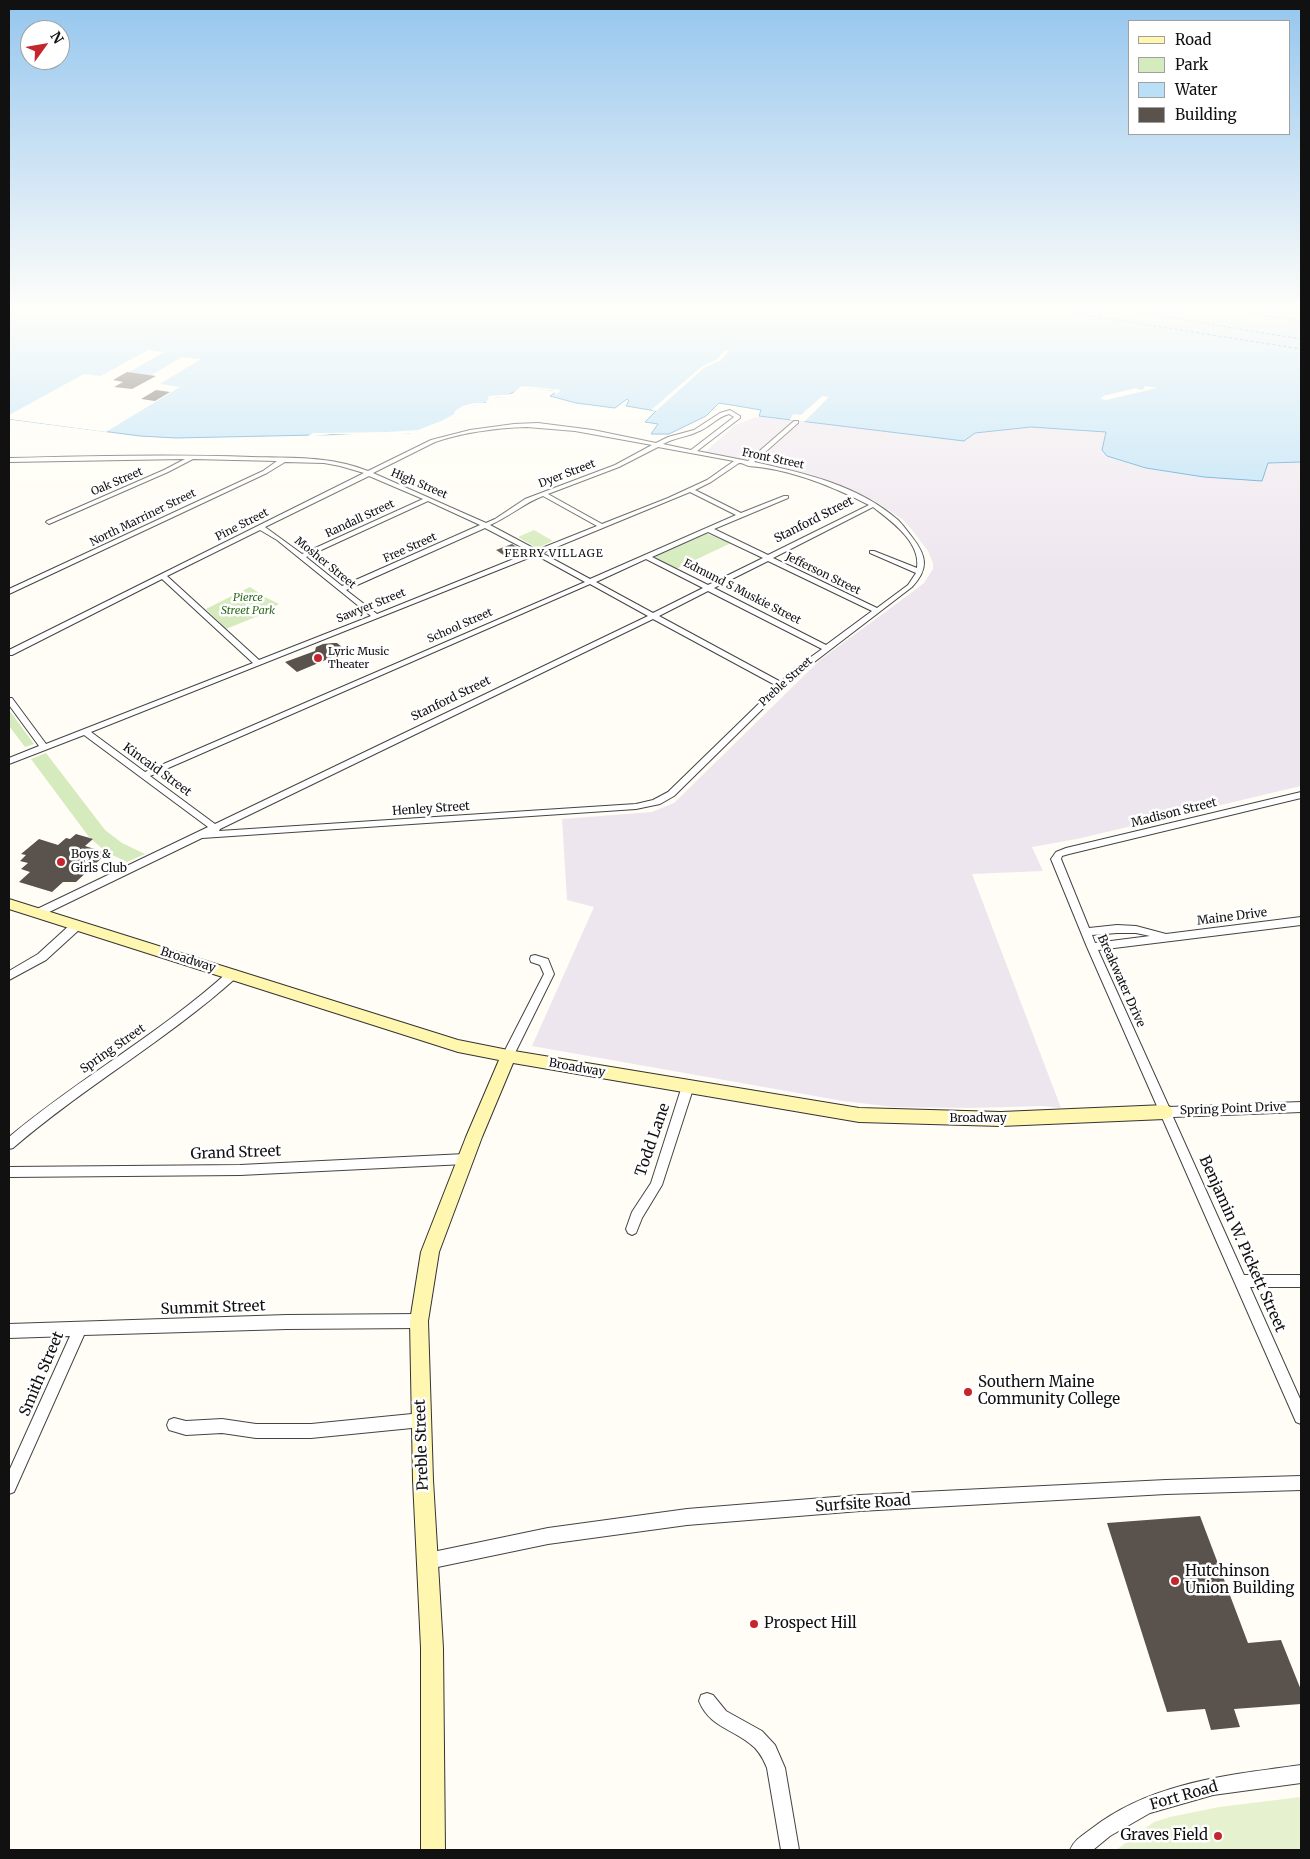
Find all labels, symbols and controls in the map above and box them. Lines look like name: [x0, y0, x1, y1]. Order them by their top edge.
north arrow: [20, 20, 70, 70]
legend: [1128, 20, 1290, 135]
text: N: [46, 28, 67, 47]
text: Road: [1175, 30, 1211, 49]
text: Park: [1175, 55, 1208, 74]
text: Water: [1175, 80, 1217, 99]
text: Building: [1175, 105, 1237, 124]
street label: Front Street: [741, 446, 805, 472]
street label: Dyer Street: [537, 457, 597, 491]
street label: Oak Street: [89, 465, 145, 499]
street label: High Street: [389, 466, 449, 502]
street label: North Marriner Street: [88, 487, 198, 549]
street label: Stanford Street: [772, 494, 856, 546]
street label: Randall Street: [323, 497, 397, 541]
street label: Pine Street: [213, 506, 271, 544]
street label: Free Street: [381, 530, 439, 566]
street label: Mosher Street: [292, 534, 358, 592]
district label: FERRY VILLAGE: [503, 547, 605, 561]
street label: Jefferson Street: [783, 550, 863, 598]
street label: Edmund S Muskie Street: [681, 557, 803, 627]
street label: Sawyer Street: [335, 586, 407, 626]
park label: Pierce Street Park: [221, 591, 275, 617]
street label: School Street: [425, 606, 495, 646]
place label: Lyric Music Theater: [328, 645, 389, 671]
marker: Lyric Music Theater: [312, 652, 324, 664]
street label: Preble Street: [757, 655, 815, 709]
street label: Stanford Street: [409, 673, 493, 725]
street label: Kincaid Street: [120, 740, 194, 800]
street label: Madison Street: [1130, 795, 1218, 831]
street label: Henley Street: [392, 799, 470, 819]
place label: Boys & Girls Club: [71, 848, 127, 876]
marker: Boys & Girls Club: [55, 856, 67, 868]
street label: Maine Drive: [1196, 906, 1268, 928]
street label: Breakwater Drive: [1094, 932, 1148, 1030]
street label: Broadway: [159, 944, 217, 976]
street label: Spring Street: [78, 1021, 148, 1077]
street label: Broadway: [548, 1056, 606, 1080]
street label: Spring Point Drive: [1180, 1100, 1286, 1118]
street label: Todd Lane: [632, 1101, 674, 1179]
street label: Broadway: [949, 1112, 1007, 1126]
street label: Grand Street: [190, 1142, 282, 1164]
street label: Benjamin W. Pickett Street: [1195, 1153, 1289, 1335]
street label: Summit Street: [160, 1297, 266, 1319]
street label: Smith Street: [16, 1329, 68, 1419]
place label: Southern Maine Community College: [978, 1374, 1120, 1409]
marker: Southern Maine Community College: [962, 1386, 974, 1398]
street label: Preble Street: [411, 1399, 433, 1491]
street label: Surfsite Road: [815, 1492, 911, 1516]
place label: Hutchinson Union Building: [1185, 1563, 1294, 1598]
marker: Hutchinson Union Building: [1169, 1575, 1181, 1587]
place label: Prospect Hill: [764, 1615, 857, 1633]
marker: Prospect Hill: [748, 1618, 760, 1630]
street label: Fort Road: [1148, 1778, 1220, 1814]
place label: Graves Field: [1120, 1827, 1208, 1845]
marker: Graves Field: [1212, 1830, 1224, 1842]

